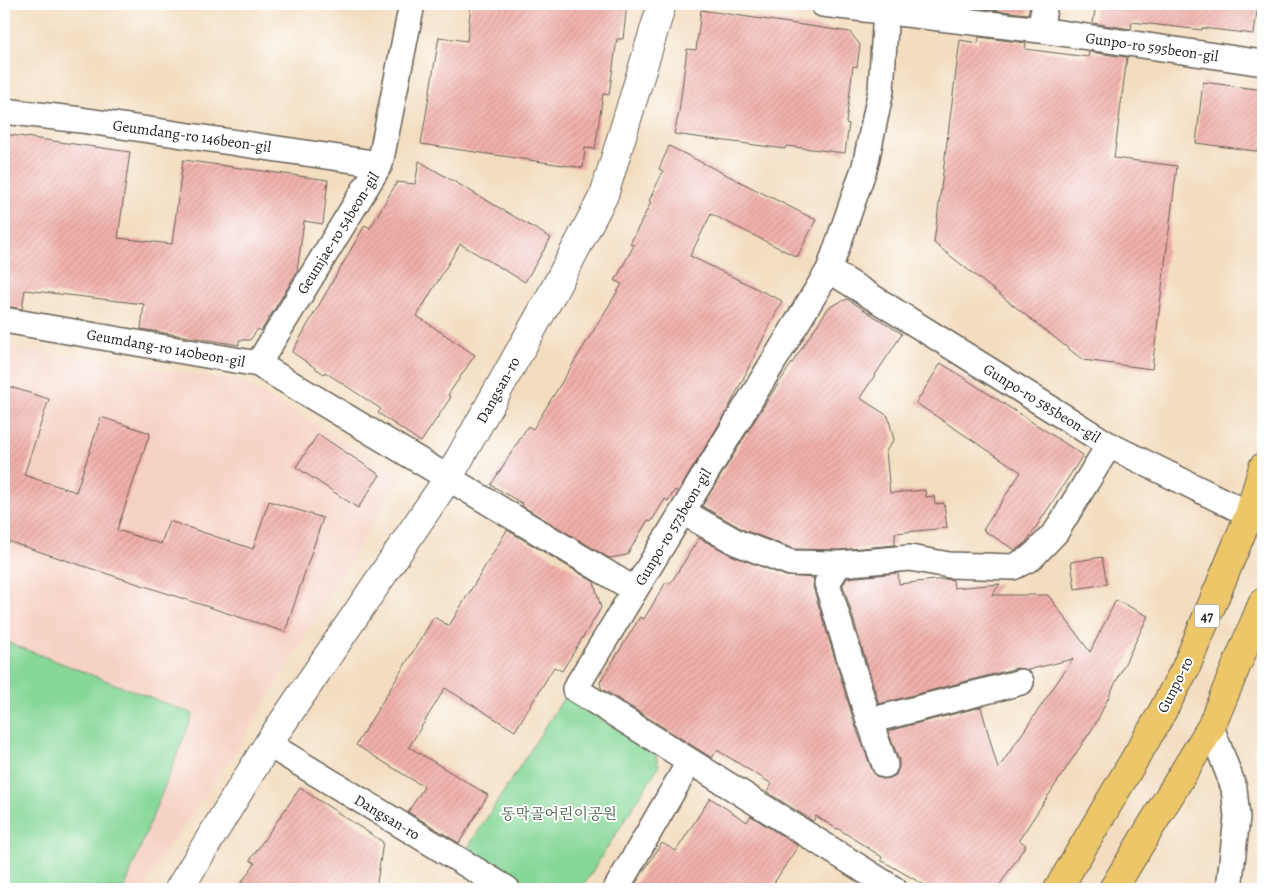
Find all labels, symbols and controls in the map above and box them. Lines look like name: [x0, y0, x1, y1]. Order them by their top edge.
street label: Gunpo-ro 595beon-gil: [1084, 28, 1220, 66]
street label: Geumdang-ro 146beon-gil: [112, 115, 273, 157]
street label: Geumjae-ro 54beon-gil: [292, 168, 384, 298]
street label: Geumdang-ro 140beon-gil: [85, 324, 247, 372]
street label: Dangsan-ro: [471, 353, 525, 427]
street label: Gunpo-ro 585beon-gil: [980, 359, 1105, 447]
street label: Gunpo-ro 573beon-gil: [630, 464, 716, 589]
road number: 47: [1194, 604, 1220, 628]
street label: Gunpo-ro: [1152, 654, 1198, 716]
street label: Dangsan-ro: [350, 790, 424, 844]
park label: 동막골어린이공원: [501, 804, 617, 824]

